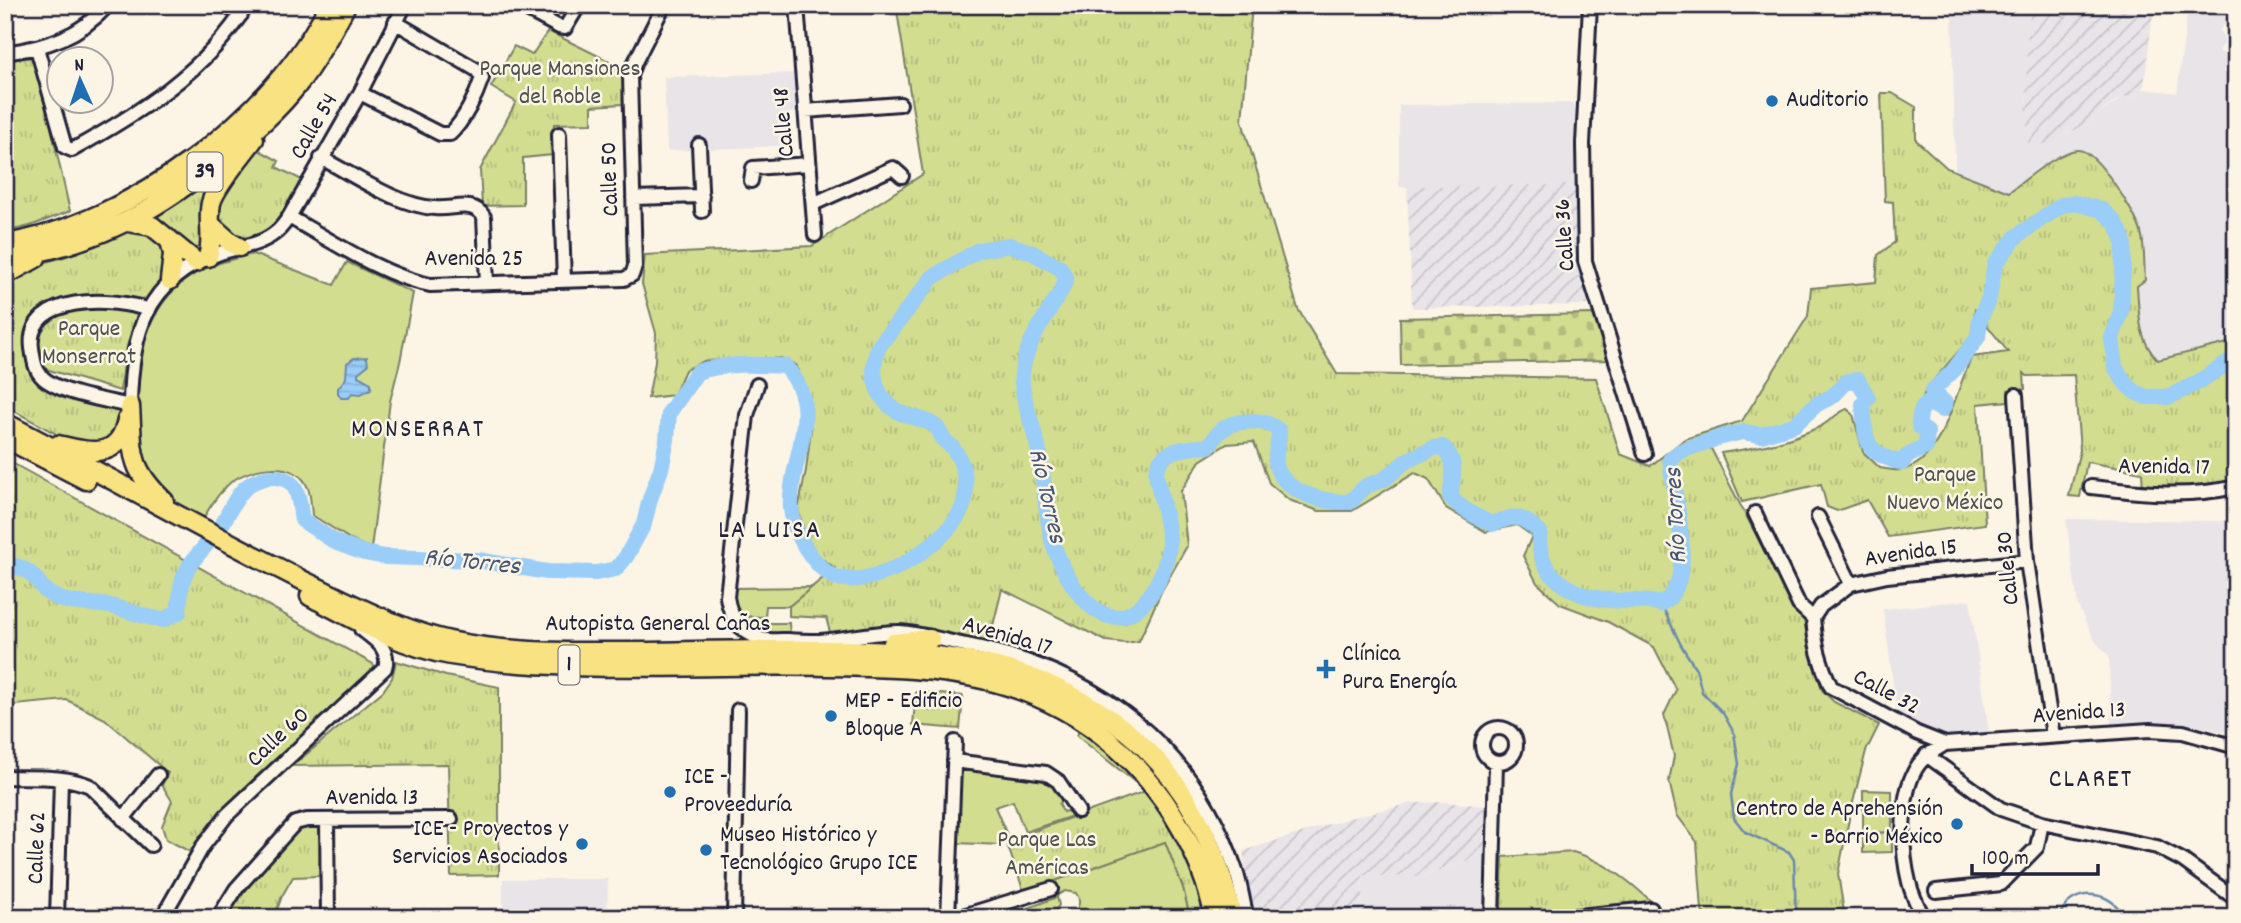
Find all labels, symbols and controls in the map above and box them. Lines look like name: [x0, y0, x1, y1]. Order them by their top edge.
north arrow: [46, 46, 116, 116]
text: N: [74, 53, 85, 80]
park label: Parque Mansiones del Roble: [479, 53, 641, 115]
place label: Auditorio: [1786, 84, 1869, 118]
street label: Calle 48: [765, 86, 805, 158]
street label: Calle 54: [282, 87, 348, 167]
marker: Auditorio: [1764, 93, 1780, 109]
street label: Calle 50: [593, 141, 629, 217]
road number: 39: [188, 153, 222, 192]
street label: Calle 36: [1546, 197, 1586, 273]
street label: Avenida 25: [425, 243, 523, 277]
park label: Parque Monserrat: [42, 313, 136, 375]
district label: MONSERRAT: [351, 412, 485, 449]
water label: Río Torres: [1017, 445, 1075, 548]
street label: Avenida 17: [2118, 450, 2210, 486]
park label: Parque Nuevo México: [1887, 459, 2003, 521]
water label: Río Torres: [1656, 466, 1698, 565]
district label: LA LUISA: [718, 513, 822, 550]
street label: Calle 30: [1988, 529, 2030, 607]
street label: Avenida 15: [1862, 531, 1960, 577]
water label: Río Torres: [422, 540, 523, 587]
street label: Autopista General Cañas: [545, 608, 771, 642]
street label: Avenida 17: [958, 608, 1056, 666]
place label: Clínica Pura Energía: [1342, 638, 1457, 700]
road number: 1: [558, 646, 580, 684]
marker: Clínica Pura Energía: [1316, 659, 1336, 679]
street label: Calle 32: [1846, 661, 1926, 725]
place label: MEP - Edificio Bloque A: [845, 685, 962, 747]
street label: Avenida 13: [2031, 694, 2127, 734]
street label: Calle 60: [240, 700, 318, 776]
marker: MEP - Edificio Bloque A: [823, 708, 839, 724]
place label: ICE - Proveeduría: [684, 761, 793, 823]
district label: CLARET: [2049, 762, 2133, 799]
street label: Avenida 13: [325, 782, 419, 816]
marker: ICE - Proveeduría: [662, 784, 678, 800]
place label: Centro de Aprehensión - Barrio México: [1736, 793, 1943, 855]
street label: Calle 62: [20, 811, 56, 885]
place label: ICE - Proyectos y Servicios Asociados: [392, 813, 569, 875]
marker: Centro de Aprehensión - Barrio México: [1949, 816, 1965, 832]
place label: Museo Histórico y Tecnológico Grupo ICE: [720, 819, 918, 881]
park label: Parque Las Américas: [997, 824, 1097, 886]
scale bar: [1972, 832, 2098, 876]
marker: ICE - Proyectos y Servicios Asociados: [574, 836, 590, 852]
marker: Museo Histórico y Tecnológico Grupo ICE: [698, 842, 714, 858]
text: 100 m: [1982, 845, 2029, 875]

